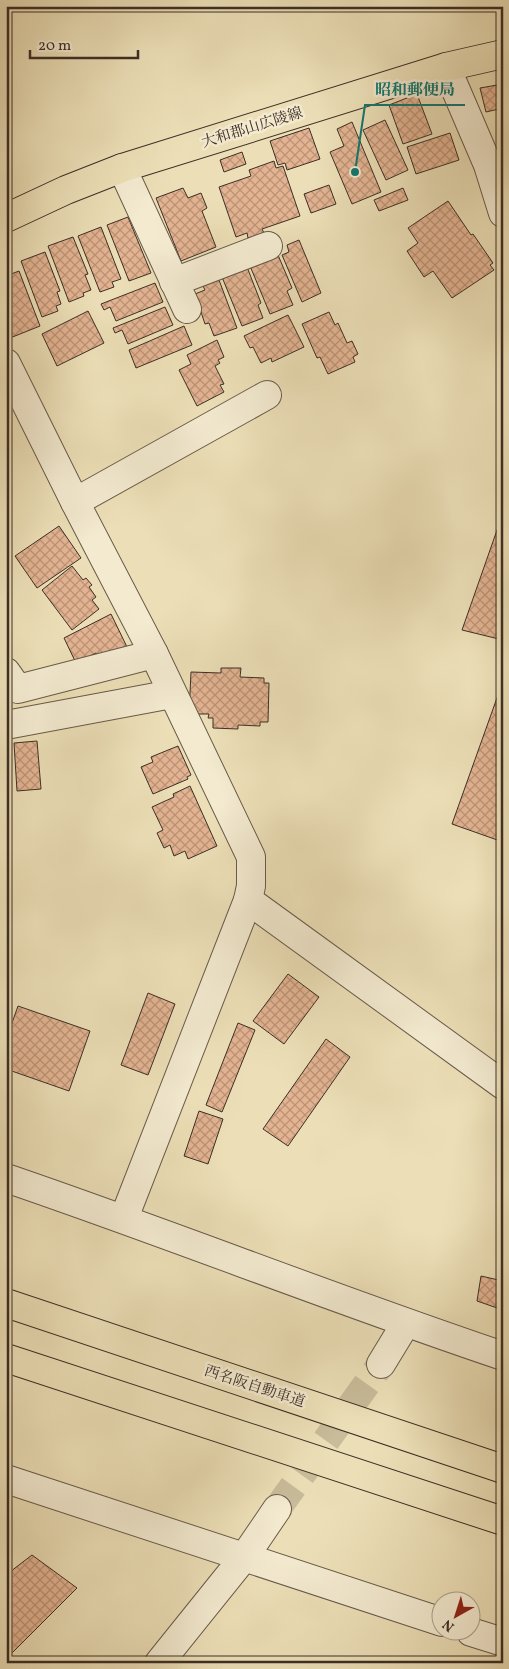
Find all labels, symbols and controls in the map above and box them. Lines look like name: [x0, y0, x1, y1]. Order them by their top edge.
scale bar: [30, 28, 138, 60]
text: 20 m: [38, 36, 71, 57]
callout: 昭和郵便局: [365, 74, 465, 105]
text: 昭和郵便局: [375, 80, 455, 102]
street label: 大和郡山広陵線: [199, 103, 306, 154]
street label: 西名阪自動車道: [201, 1361, 308, 1414]
north arrow: [432, 1592, 482, 1642]
text: N: [439, 1614, 459, 1636]

